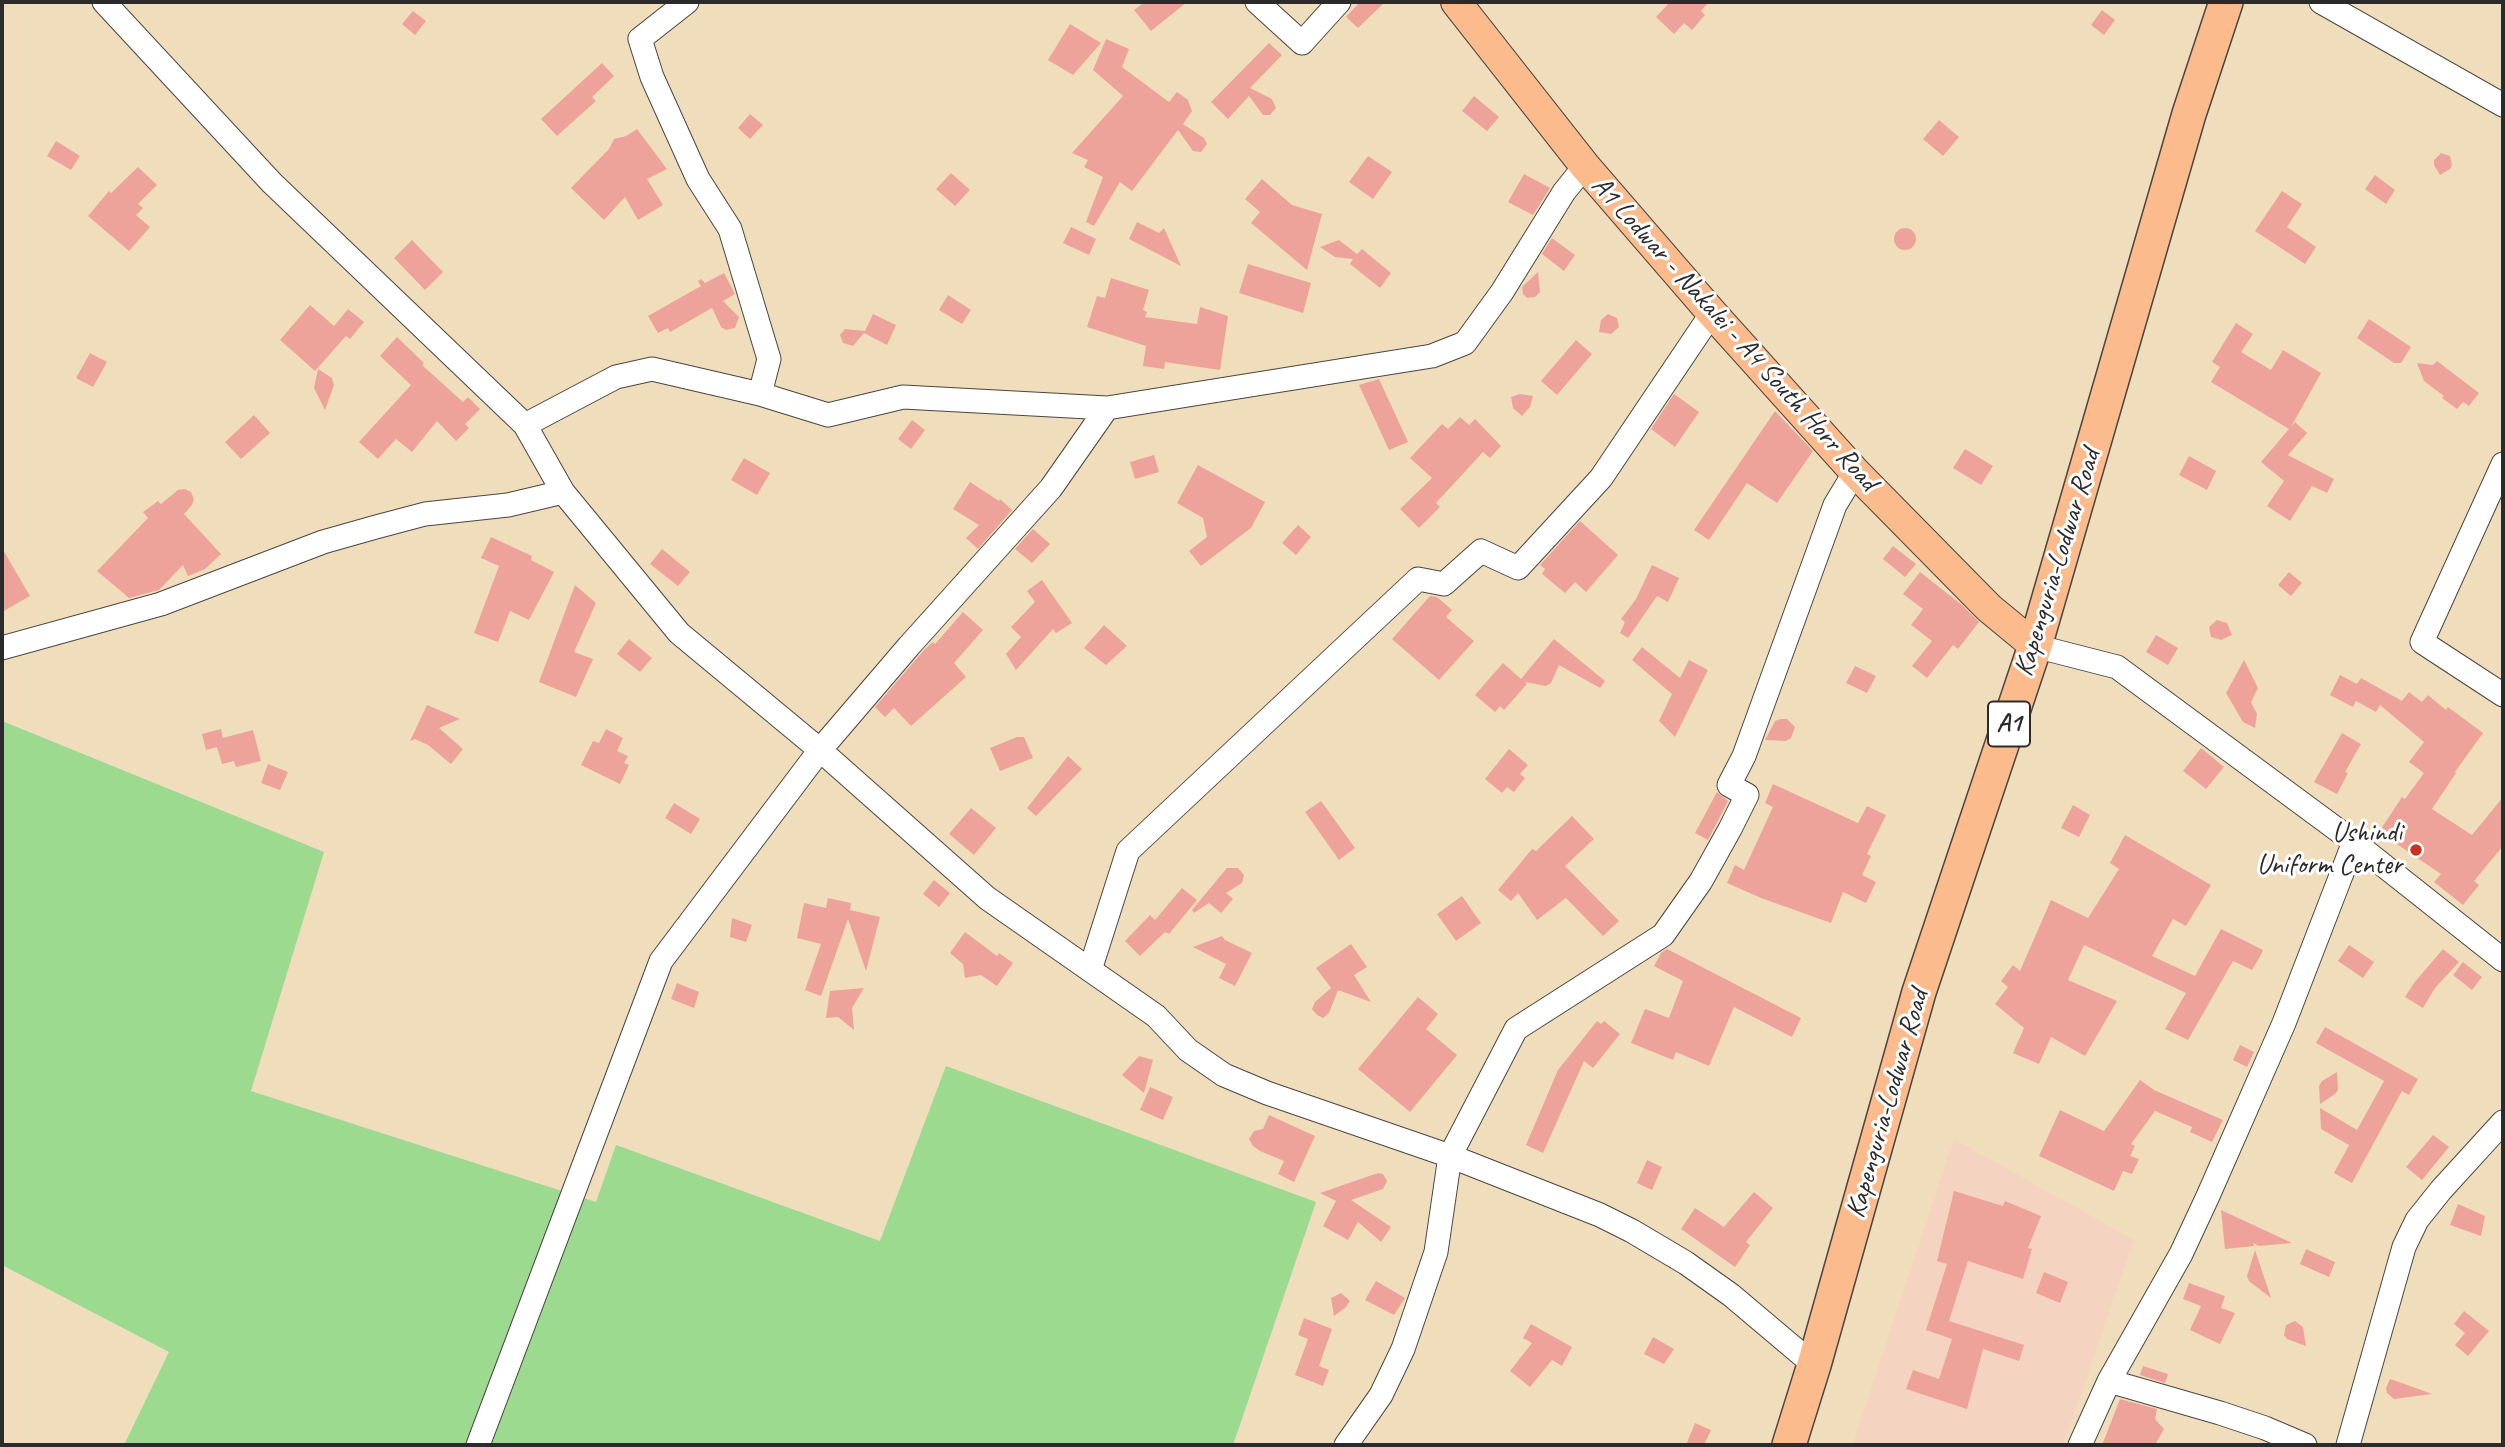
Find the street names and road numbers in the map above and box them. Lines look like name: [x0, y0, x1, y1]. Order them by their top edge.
street label: A1 Lodwar - Nakalei - A4 South Horr Road: [1584, 170, 1884, 498]
street label: Kapenguria-Lodwar Road: [2007, 445, 2109, 681]
road number: A1: [1988, 702, 2030, 746]
street label: Kapenguria-Lodwar Road: [1839, 986, 1937, 1222]

